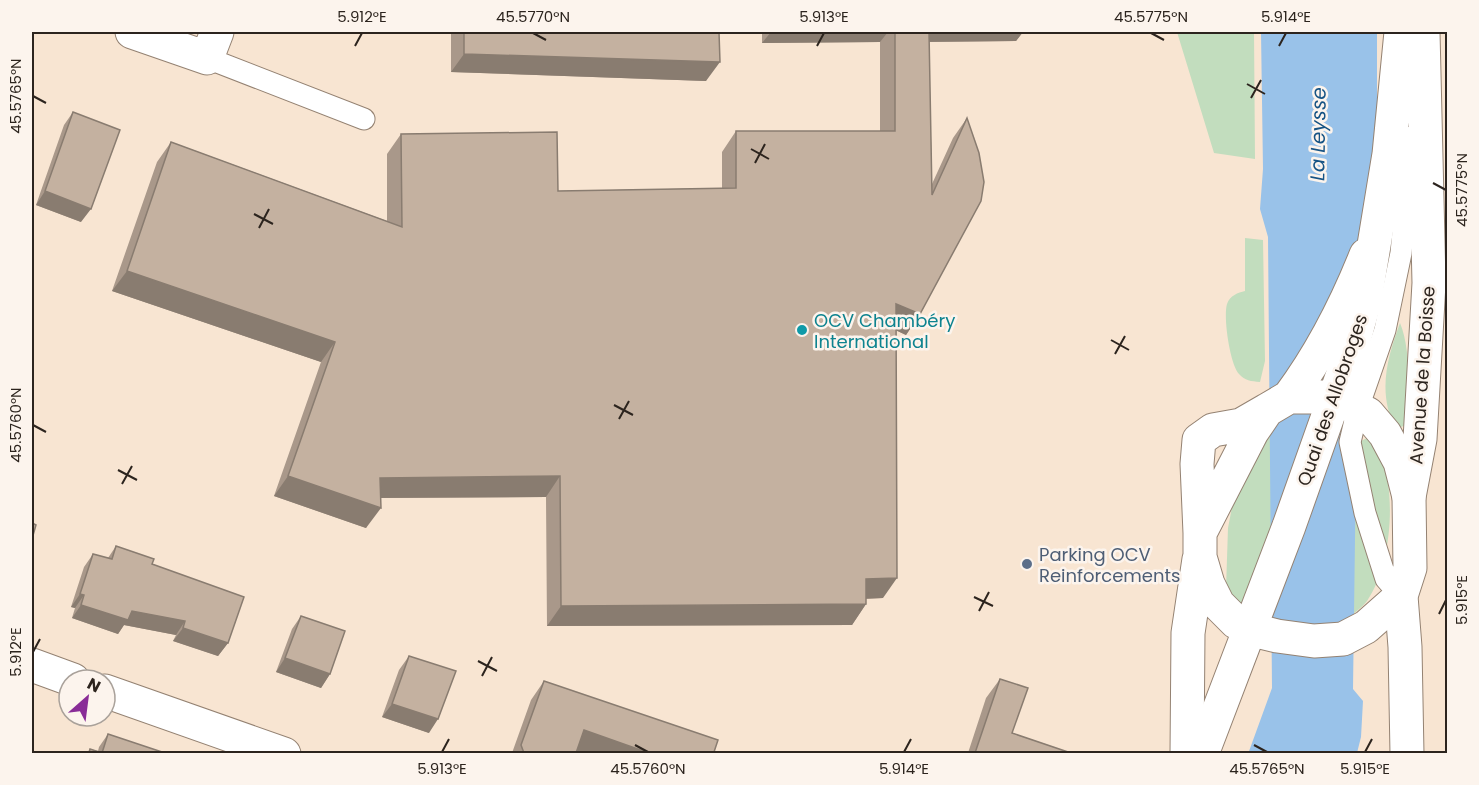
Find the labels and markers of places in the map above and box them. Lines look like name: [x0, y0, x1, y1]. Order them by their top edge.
place label: OCV Chambéry International: [814, 308, 955, 354]
marker: OCV Chambéry International: [795, 323, 809, 337]
place label: Parking OCV Reinforcements: [1039, 542, 1180, 588]
marker: Parking OCV Reinforcements: [1020, 557, 1034, 571]

